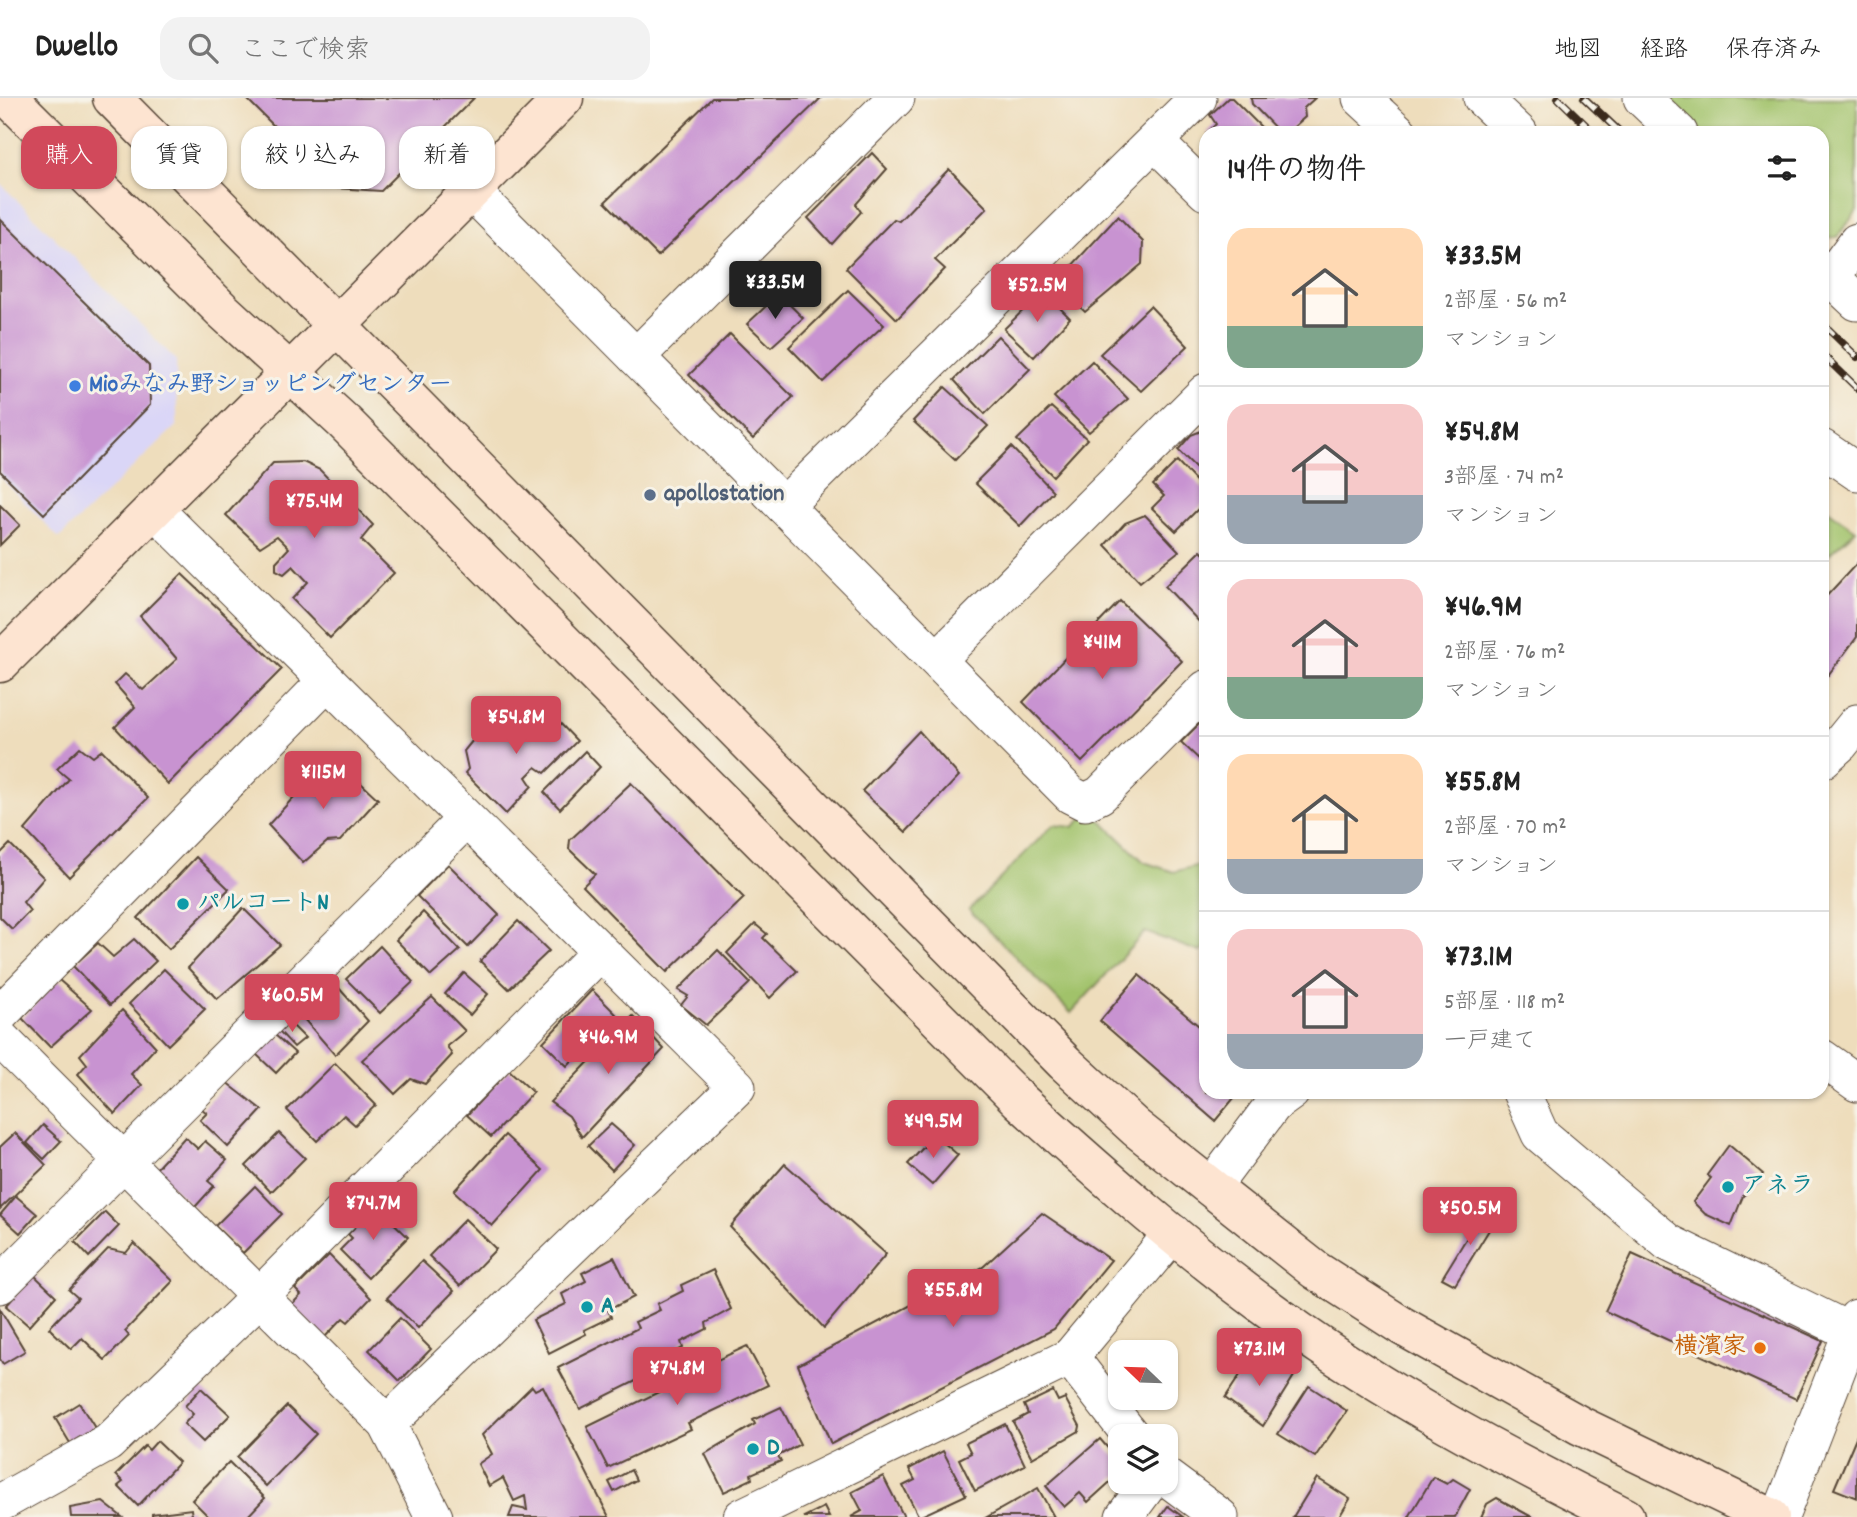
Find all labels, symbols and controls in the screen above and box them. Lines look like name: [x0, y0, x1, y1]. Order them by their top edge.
search box: [160, 17, 650, 80]
text: Dwello: [35, 25, 118, 72]
icon: search: [184, 29, 222, 67]
text: ここで検索: [240, 33, 370, 70]
text: 地図: [1554, 34, 1602, 68]
text: 経路: [1640, 34, 1688, 68]
text: 保存済み: [1726, 34, 1822, 68]
chip: 購入: [21, 126, 117, 189]
chip: 賃貸: [131, 126, 227, 189]
chip: 絞り込み: [241, 126, 385, 189]
chip: 新着: [399, 126, 495, 189]
icon: filters: [1763, 149, 1801, 187]
text: 14件の物件: [1227, 151, 1366, 194]
text: ¥33.5M: [1444, 237, 1522, 280]
icon: home: [1283, 256, 1367, 340]
pin: ¥33.5M: [718, 262, 832, 321]
pin: ¥52.5M: [980, 264, 1094, 324]
text: ¥33.5M: [745, 267, 805, 300]
text: ¥52.5M: [1007, 270, 1067, 303]
text: 2部屋 · 56 m²: [1444, 286, 1567, 319]
text: マンション: [1444, 325, 1558, 358]
place label: Mioみなみ野ショッピングセンター: [89, 369, 452, 403]
marker: Mioみなみ野ショッピングセンター: [67, 378, 83, 394]
text: ¥54.8M: [1444, 413, 1519, 456]
icon: home: [1283, 432, 1367, 516]
text: 3部屋 · 74 m²: [1444, 462, 1564, 495]
place label: apollostation: [664, 478, 784, 512]
pin: ¥75.4M: [257, 480, 371, 540]
text: ¥75.4M: [285, 486, 343, 519]
marker: apollostation: [642, 487, 658, 503]
text: マンション: [1444, 501, 1558, 534]
text: ¥46.9M: [1444, 588, 1522, 631]
icon: home: [1283, 607, 1367, 691]
pin: ¥41M: [1061, 622, 1143, 681]
text: ¥41M: [1082, 627, 1122, 660]
text: 2部屋 · 76 m²: [1444, 637, 1565, 670]
text: マンション: [1444, 676, 1558, 709]
pin: ¥54.8M: [459, 696, 573, 756]
text: ¥54.8M: [487, 702, 545, 735]
pin: ¥115M: [274, 752, 372, 811]
text: ¥115M: [300, 757, 346, 790]
text: ¥55.8M: [1444, 763, 1521, 806]
icon: home: [1283, 782, 1367, 866]
text: 2部屋 · 70 m²: [1444, 812, 1567, 845]
text: マンション: [1444, 851, 1558, 884]
place label: パルコートN: [197, 887, 329, 921]
marker: パルコートN: [175, 896, 191, 912]
text: ¥73.1M: [1444, 938, 1512, 981]
icon: home: [1283, 957, 1367, 1041]
pin: ¥60.5M: [235, 974, 349, 1034]
text: ¥60.5M: [261, 980, 323, 1013]
text: 5部屋 · 118 m²: [1444, 987, 1565, 1020]
pin: ¥46.9M: [551, 1016, 665, 1076]
text: ¥46.9M: [578, 1022, 638, 1055]
text: 一戸建て: [1444, 1026, 1536, 1059]
pin: ¥49.5M: [876, 1100, 990, 1160]
text: ¥49.5M: [903, 1106, 963, 1139]
place label: アネラ: [1742, 1170, 1814, 1204]
marker: アネラ: [1720, 1179, 1736, 1195]
pin: ¥74.7M: [316, 1182, 430, 1242]
text: ¥74.7M: [345, 1188, 401, 1221]
pin: ¥50.5M: [1413, 1188, 1527, 1247]
text: ¥50.5M: [1439, 1193, 1501, 1226]
pin: ¥55.8M: [896, 1270, 1010, 1329]
text: ¥55.8M: [924, 1275, 982, 1308]
place label: A: [601, 1290, 614, 1324]
marker: A: [579, 1299, 595, 1315]
pin: ¥73.1M: [1202, 1328, 1316, 1388]
place label: 横濱家: [1674, 1331, 1746, 1365]
text: ¥73.1M: [1233, 1334, 1285, 1367]
north arrow: [1108, 1340, 1178, 1410]
map controls: [1108, 1340, 1178, 1494]
marker: 横濱家: [1752, 1340, 1768, 1356]
pin: ¥74.8M: [620, 1348, 734, 1407]
text: ¥74.8M: [649, 1353, 705, 1386]
button: layers: [1108, 1424, 1178, 1494]
place label: D: [767, 1432, 780, 1466]
marker: D: [745, 1441, 761, 1457]

